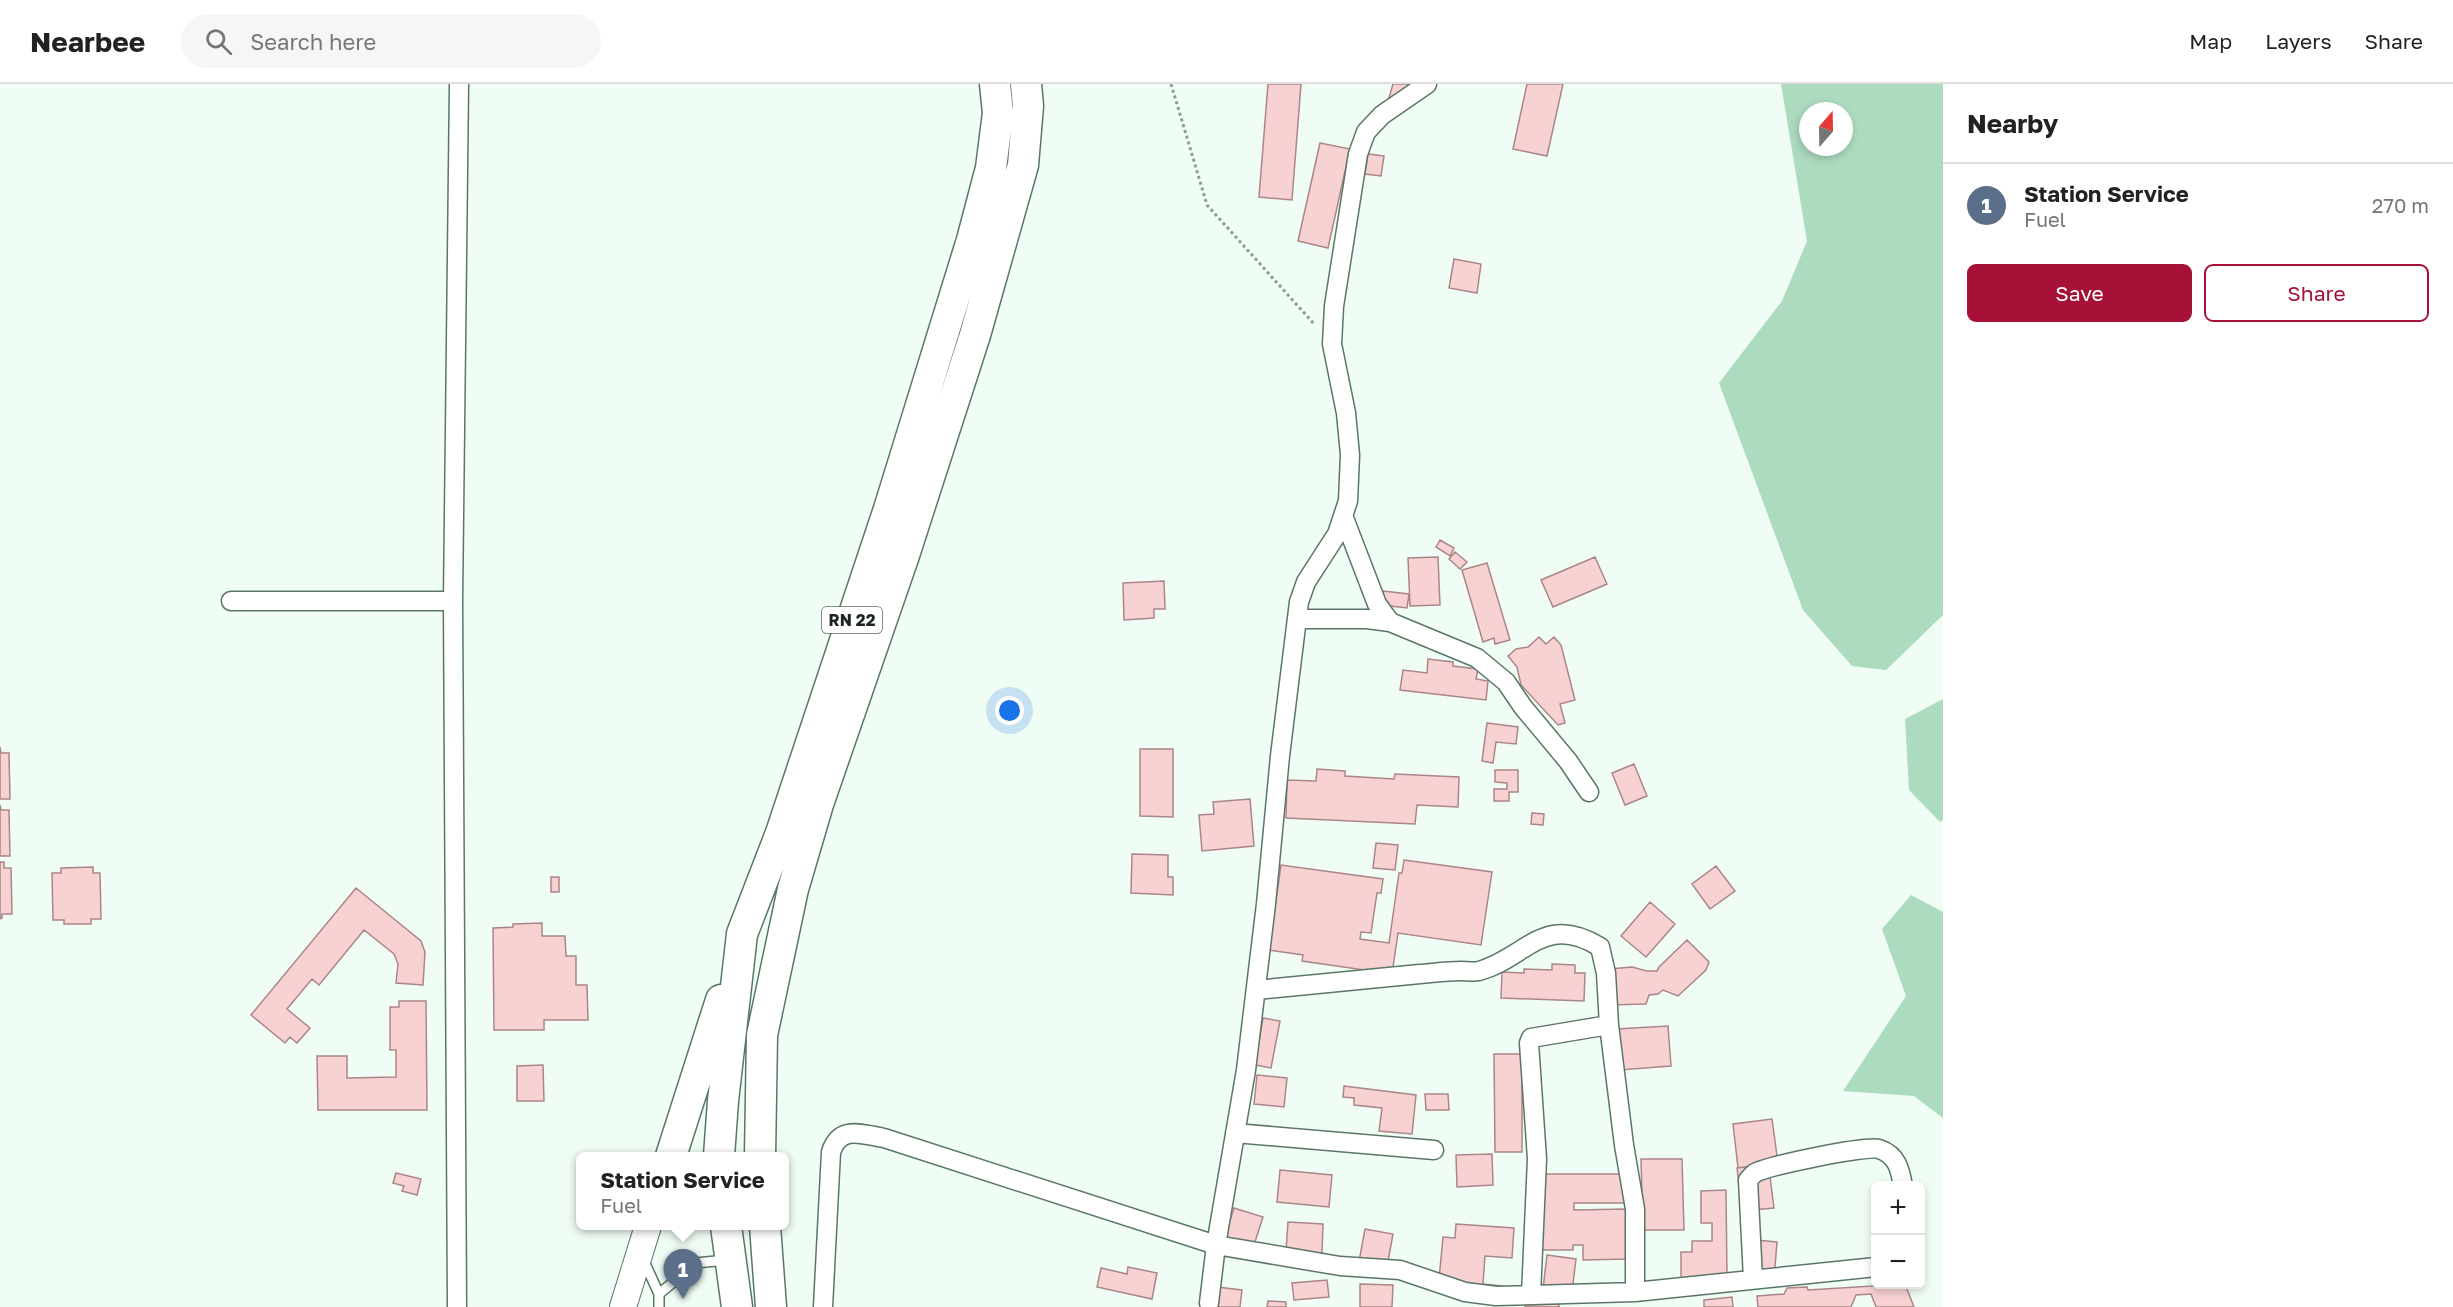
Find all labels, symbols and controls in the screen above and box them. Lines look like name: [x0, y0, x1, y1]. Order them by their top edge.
search box: [181, 14, 601, 68]
text: Nearbee: [30, 25, 145, 58]
icon: search: [202, 25, 235, 58]
text: Search here: [250, 28, 376, 55]
text: Map: [2189, 28, 2232, 54]
text: Layers: [2265, 28, 2332, 54]
text: Share: [2365, 28, 2423, 54]
north arrow: [1799, 102, 1853, 156]
text: Nearby: [1967, 108, 2058, 139]
text: Station Service: [2024, 180, 2189, 207]
text: 1: [1981, 193, 1992, 217]
text: 270 m: [2372, 193, 2429, 217]
text: Fuel: [2024, 207, 2066, 231]
button: Save: [1967, 264, 2192, 322]
button: Share: [2204, 264, 2429, 322]
road number: RN 22: [822, 607, 882, 633]
your location: [995, 696, 1024, 725]
popup: [576, 1152, 789, 1230]
text: Station Service: [600, 1166, 765, 1193]
map controls: [1871, 1181, 1925, 1289]
button: +: [1871, 1181, 1925, 1235]
text: Fuel: [600, 1193, 642, 1217]
button: −: [1871, 1235, 1925, 1289]
pin: 1: [664, 1250, 702, 1299]

